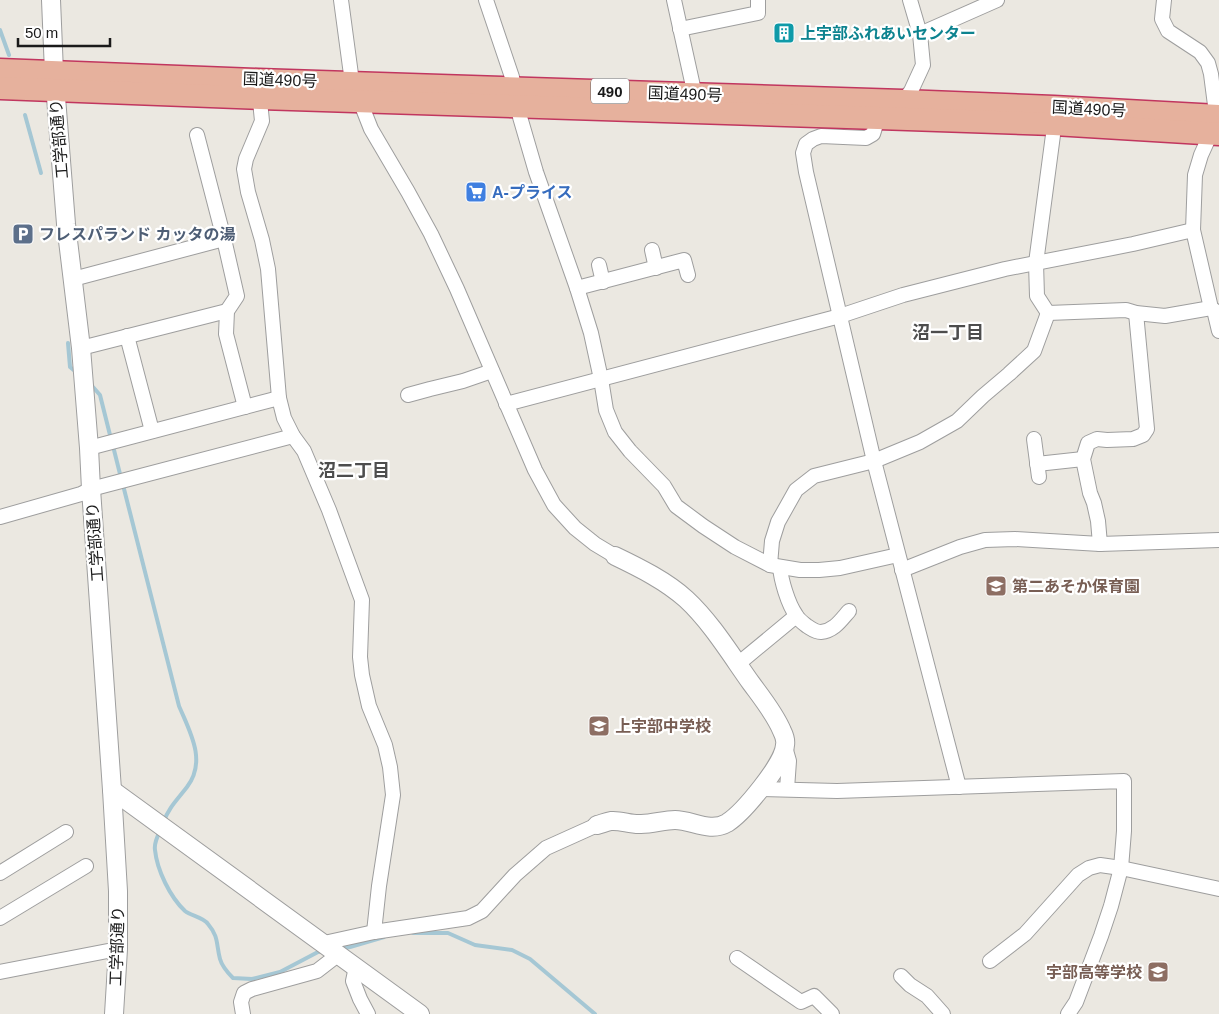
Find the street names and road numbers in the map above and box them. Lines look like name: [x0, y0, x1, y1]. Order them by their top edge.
street label: 国道490号: [242, 70, 318, 90]
road number: 490: [591, 78, 629, 104]
street label: 国道490号: [647, 84, 723, 104]
street label: 工学部通り: [47, 98, 71, 180]
street label: 国道490号: [1051, 99, 1127, 119]
street label: 工学部通り: [84, 501, 106, 583]
street label: 工学部通り: [107, 906, 127, 986]

